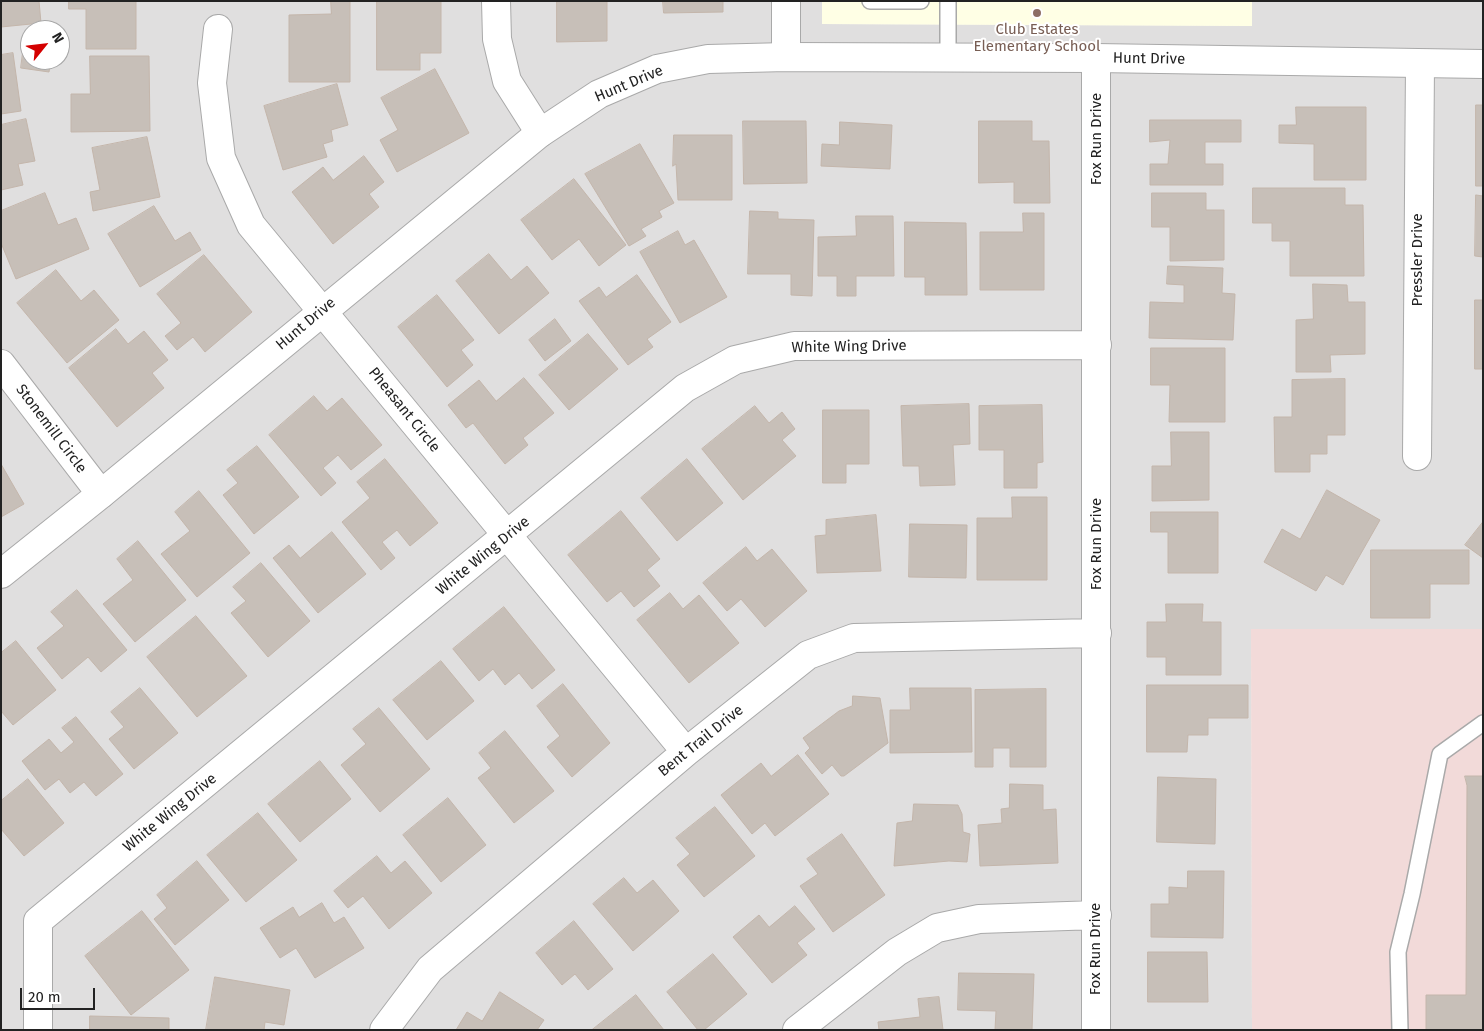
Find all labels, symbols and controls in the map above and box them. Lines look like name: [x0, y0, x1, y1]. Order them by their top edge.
marker: Club Estates Elementary School: [1031, 7, 1043, 19]
north arrow: [20, 20, 70, 70]
place label: Club Estates Elementary School: [974, 21, 1100, 56]
text: N: [48, 30, 67, 46]
street label: Hunt Drive: [1113, 49, 1185, 69]
street label: Hunt Drive: [592, 62, 666, 106]
street label: Fox Run Drive: [1088, 93, 1106, 185]
street label: Pressler Drive: [1409, 213, 1427, 307]
street label: Hunt Drive: [273, 294, 339, 354]
street label: White Wing Drive: [791, 337, 907, 357]
street label: Pheasant Circle: [364, 364, 444, 456]
street label: Stonemill Circle: [12, 381, 90, 477]
street label: Fox Run Drive: [1088, 498, 1106, 590]
street label: White Wing Drive: [433, 513, 533, 599]
street label: Bent Trail Drive: [655, 701, 747, 781]
street label: White Wing Drive: [120, 770, 220, 856]
street label: Fox Run Drive: [1087, 903, 1105, 995]
scale bar: [22, 978, 98, 1010]
text: 20 m: [28, 988, 61, 1006]

